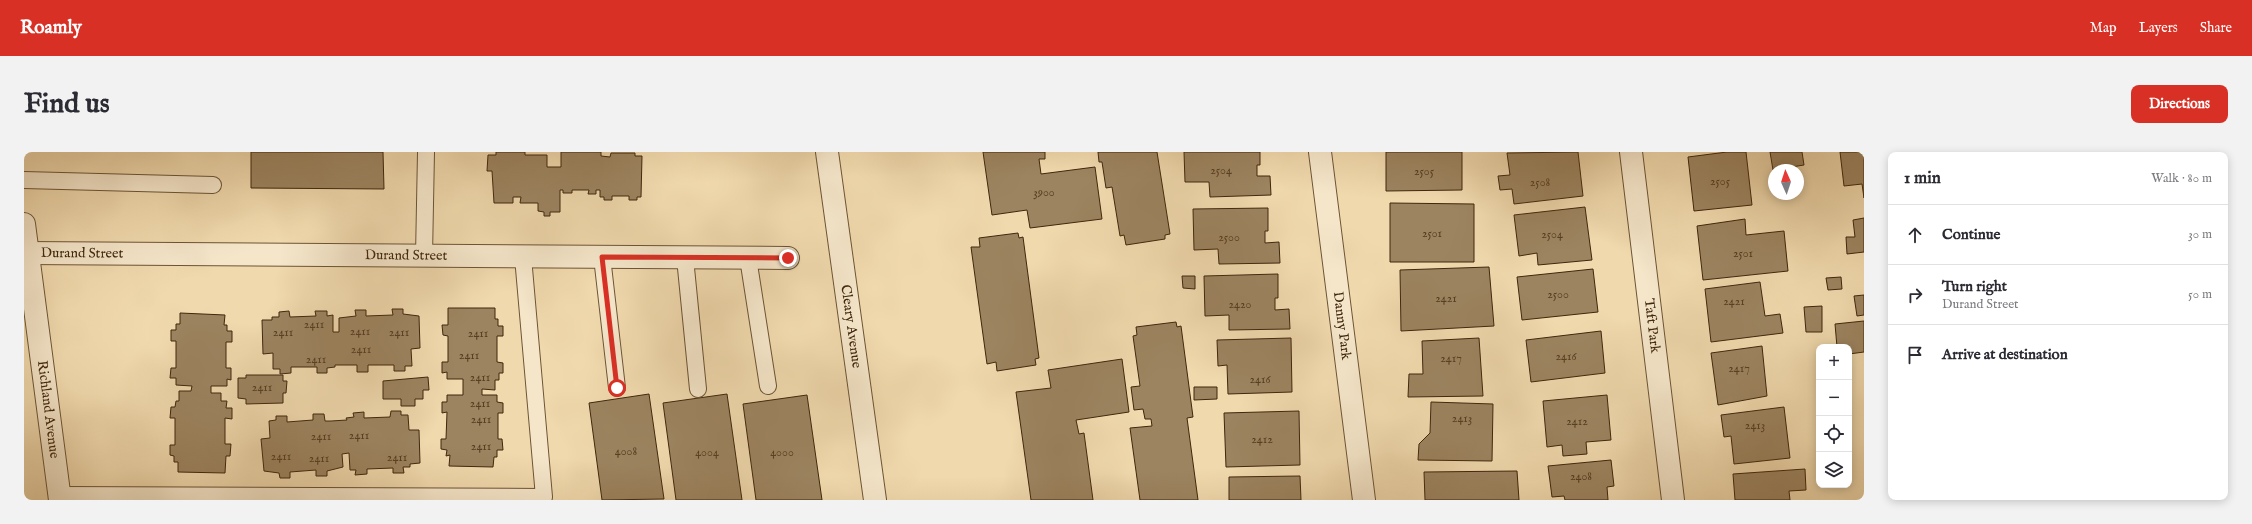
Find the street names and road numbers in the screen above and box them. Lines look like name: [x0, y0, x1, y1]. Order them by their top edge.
street label: Durand Street: [41, 244, 124, 263]
street label: Durand Street: [365, 246, 448, 265]
street label: Cleary Avenue: [836, 283, 866, 370]
street label: Danny Park: [1329, 290, 1355, 361]
street label: Taft Park: [1640, 297, 1664, 355]
street label: Richland Avenue: [33, 359, 64, 460]

